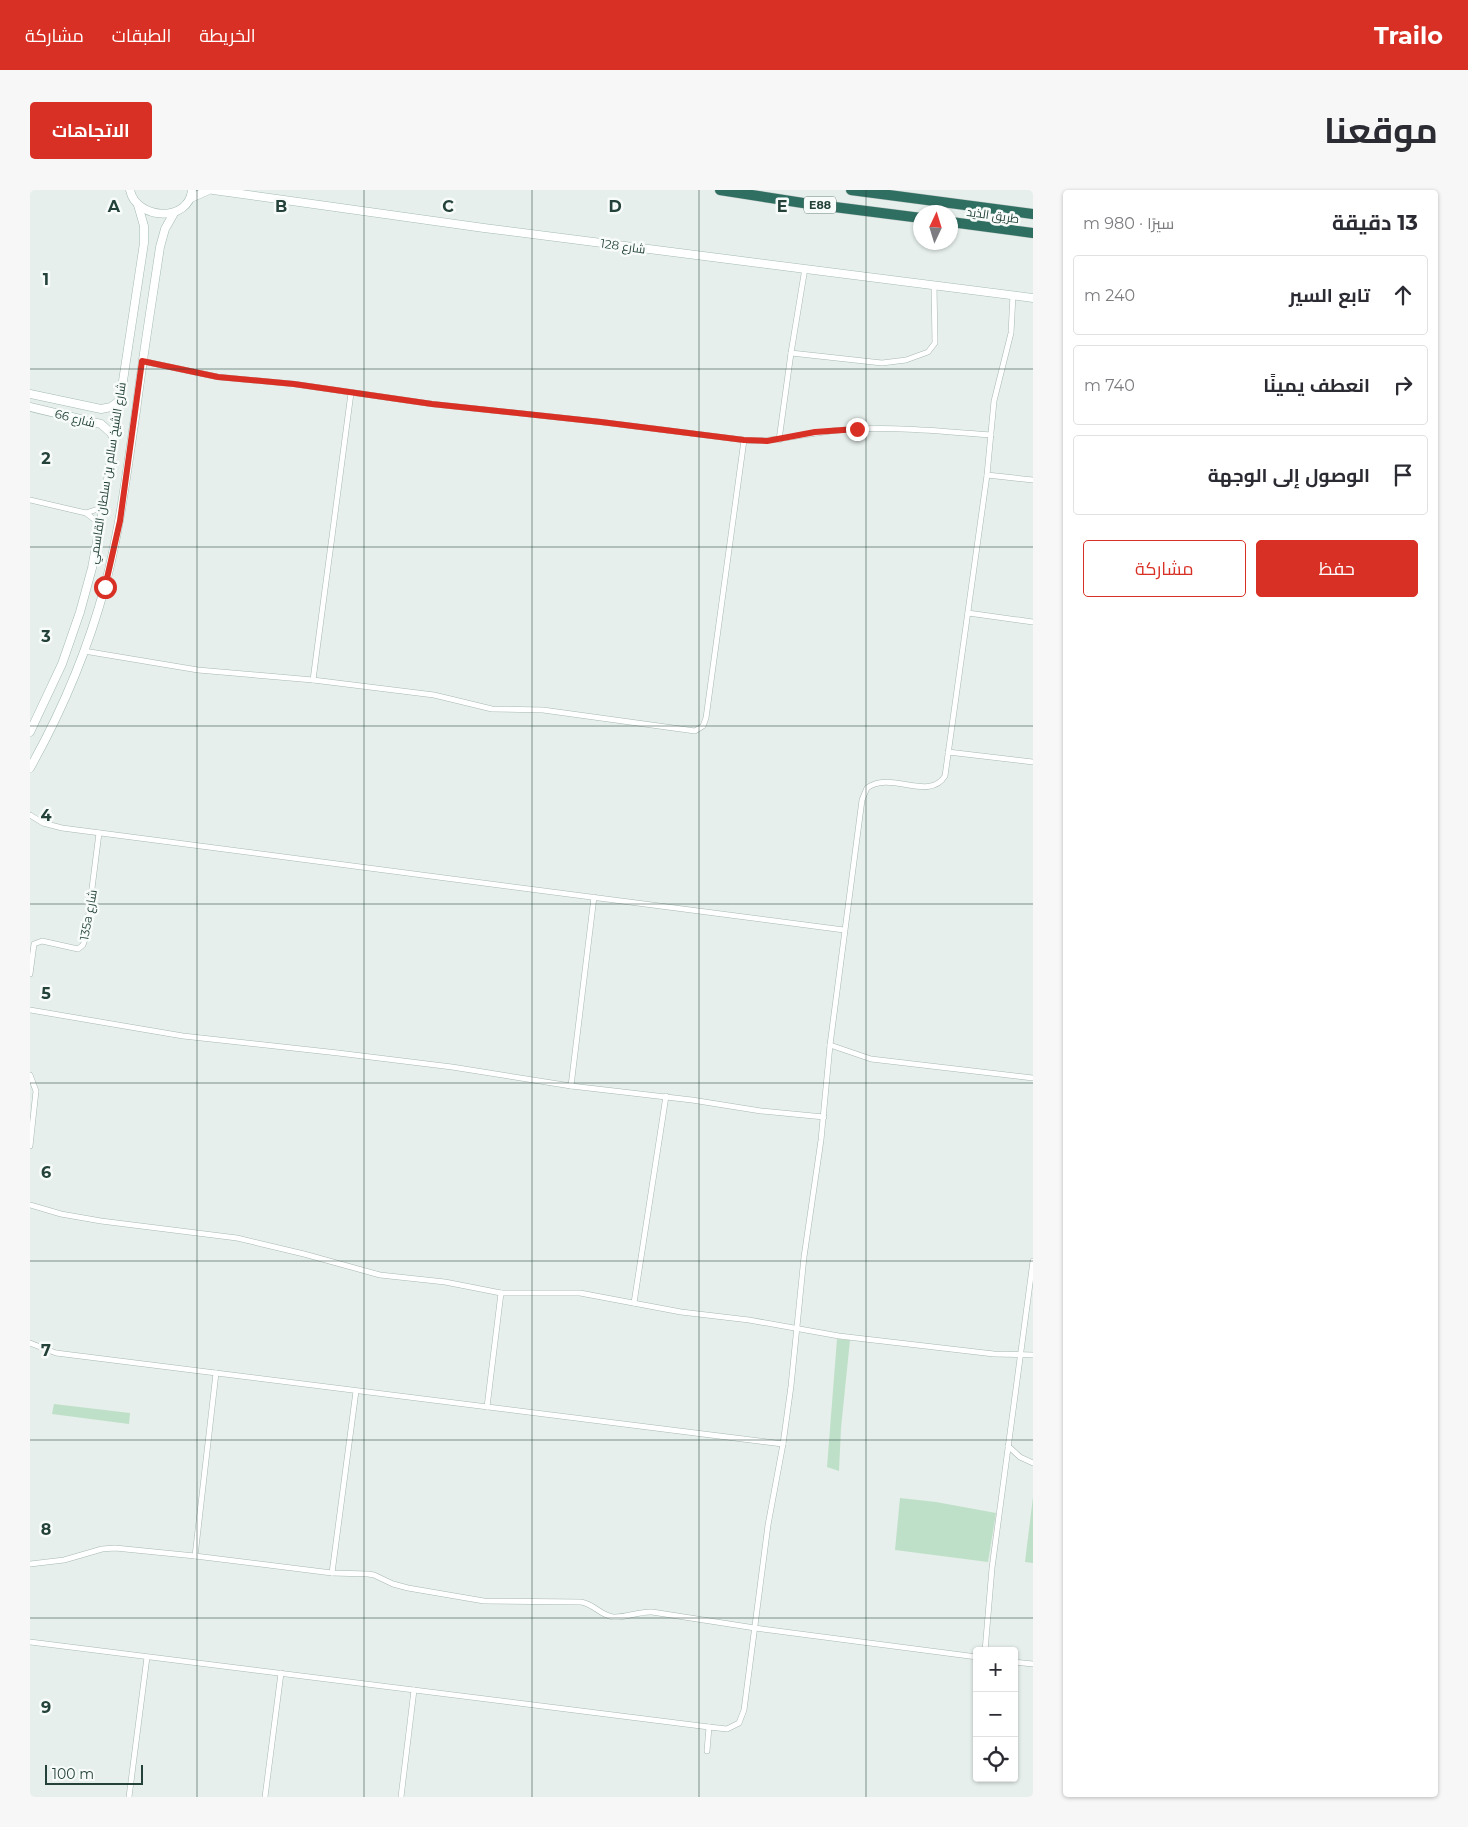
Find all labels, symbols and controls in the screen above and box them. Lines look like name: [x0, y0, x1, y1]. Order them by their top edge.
text: Trailo: [1374, 21, 1443, 50]
text: مشاركة: [25, 25, 84, 47]
text: الطبقات: [112, 25, 171, 47]
text: الخريطة: [199, 25, 256, 47]
button: الاتجاهات: [30, 102, 152, 159]
text: موقعنا: [1324, 109, 1438, 152]
road number: E88: [804, 196, 836, 214]
text: A: [107, 197, 121, 216]
text: B: [275, 197, 287, 216]
text: C: [442, 197, 454, 216]
text: D: [608, 197, 622, 216]
text: E: [777, 197, 787, 216]
street label: طريق الذيد: [966, 204, 1020, 226]
north arrow: [913, 205, 958, 250]
text: 13 دقيقة: [1332, 210, 1418, 235]
text: سيرًا · 980 m: [1083, 214, 1174, 233]
street label: شارع 128: [599, 235, 646, 258]
text: 1: [43, 270, 49, 289]
icon: ahead: [1389, 281, 1417, 309]
text: تابع السير: [1289, 284, 1370, 307]
text: 240 m: [1084, 286, 1135, 305]
icon: right: [1389, 371, 1417, 399]
text: انعطف يمينًا: [1263, 374, 1370, 397]
text: 740 m: [1084, 376, 1135, 395]
street label: شارع الشيخ سالم بن سلطان القاسمي: [85, 381, 132, 565]
street label: شارع 66: [53, 406, 97, 431]
route end: [846, 418, 869, 441]
text: 2: [41, 449, 51, 468]
icon: arrive: [1389, 461, 1417, 489]
text: الوصول إلى الوجهة: [1208, 464, 1370, 487]
button: مشاركة: [1083, 540, 1246, 597]
button: حفظ: [1256, 540, 1418, 597]
route start: [94, 576, 117, 599]
text: 3: [40, 627, 51, 646]
text: 4: [40, 806, 52, 825]
street label: 135a شارع: [76, 888, 101, 942]
text: 5: [41, 984, 51, 1003]
text: 6: [41, 1163, 51, 1182]
text: 7: [41, 1341, 51, 1360]
text: 8: [41, 1520, 51, 1539]
map controls: [973, 1647, 1018, 1782]
button: +: [973, 1647, 1018, 1692]
button: −: [973, 1692, 1018, 1737]
text: 9: [41, 1698, 51, 1717]
button: locate: [973, 1737, 1018, 1782]
scale bar: [45, 1762, 142, 1785]
text: 100 m: [52, 1765, 94, 1783]

